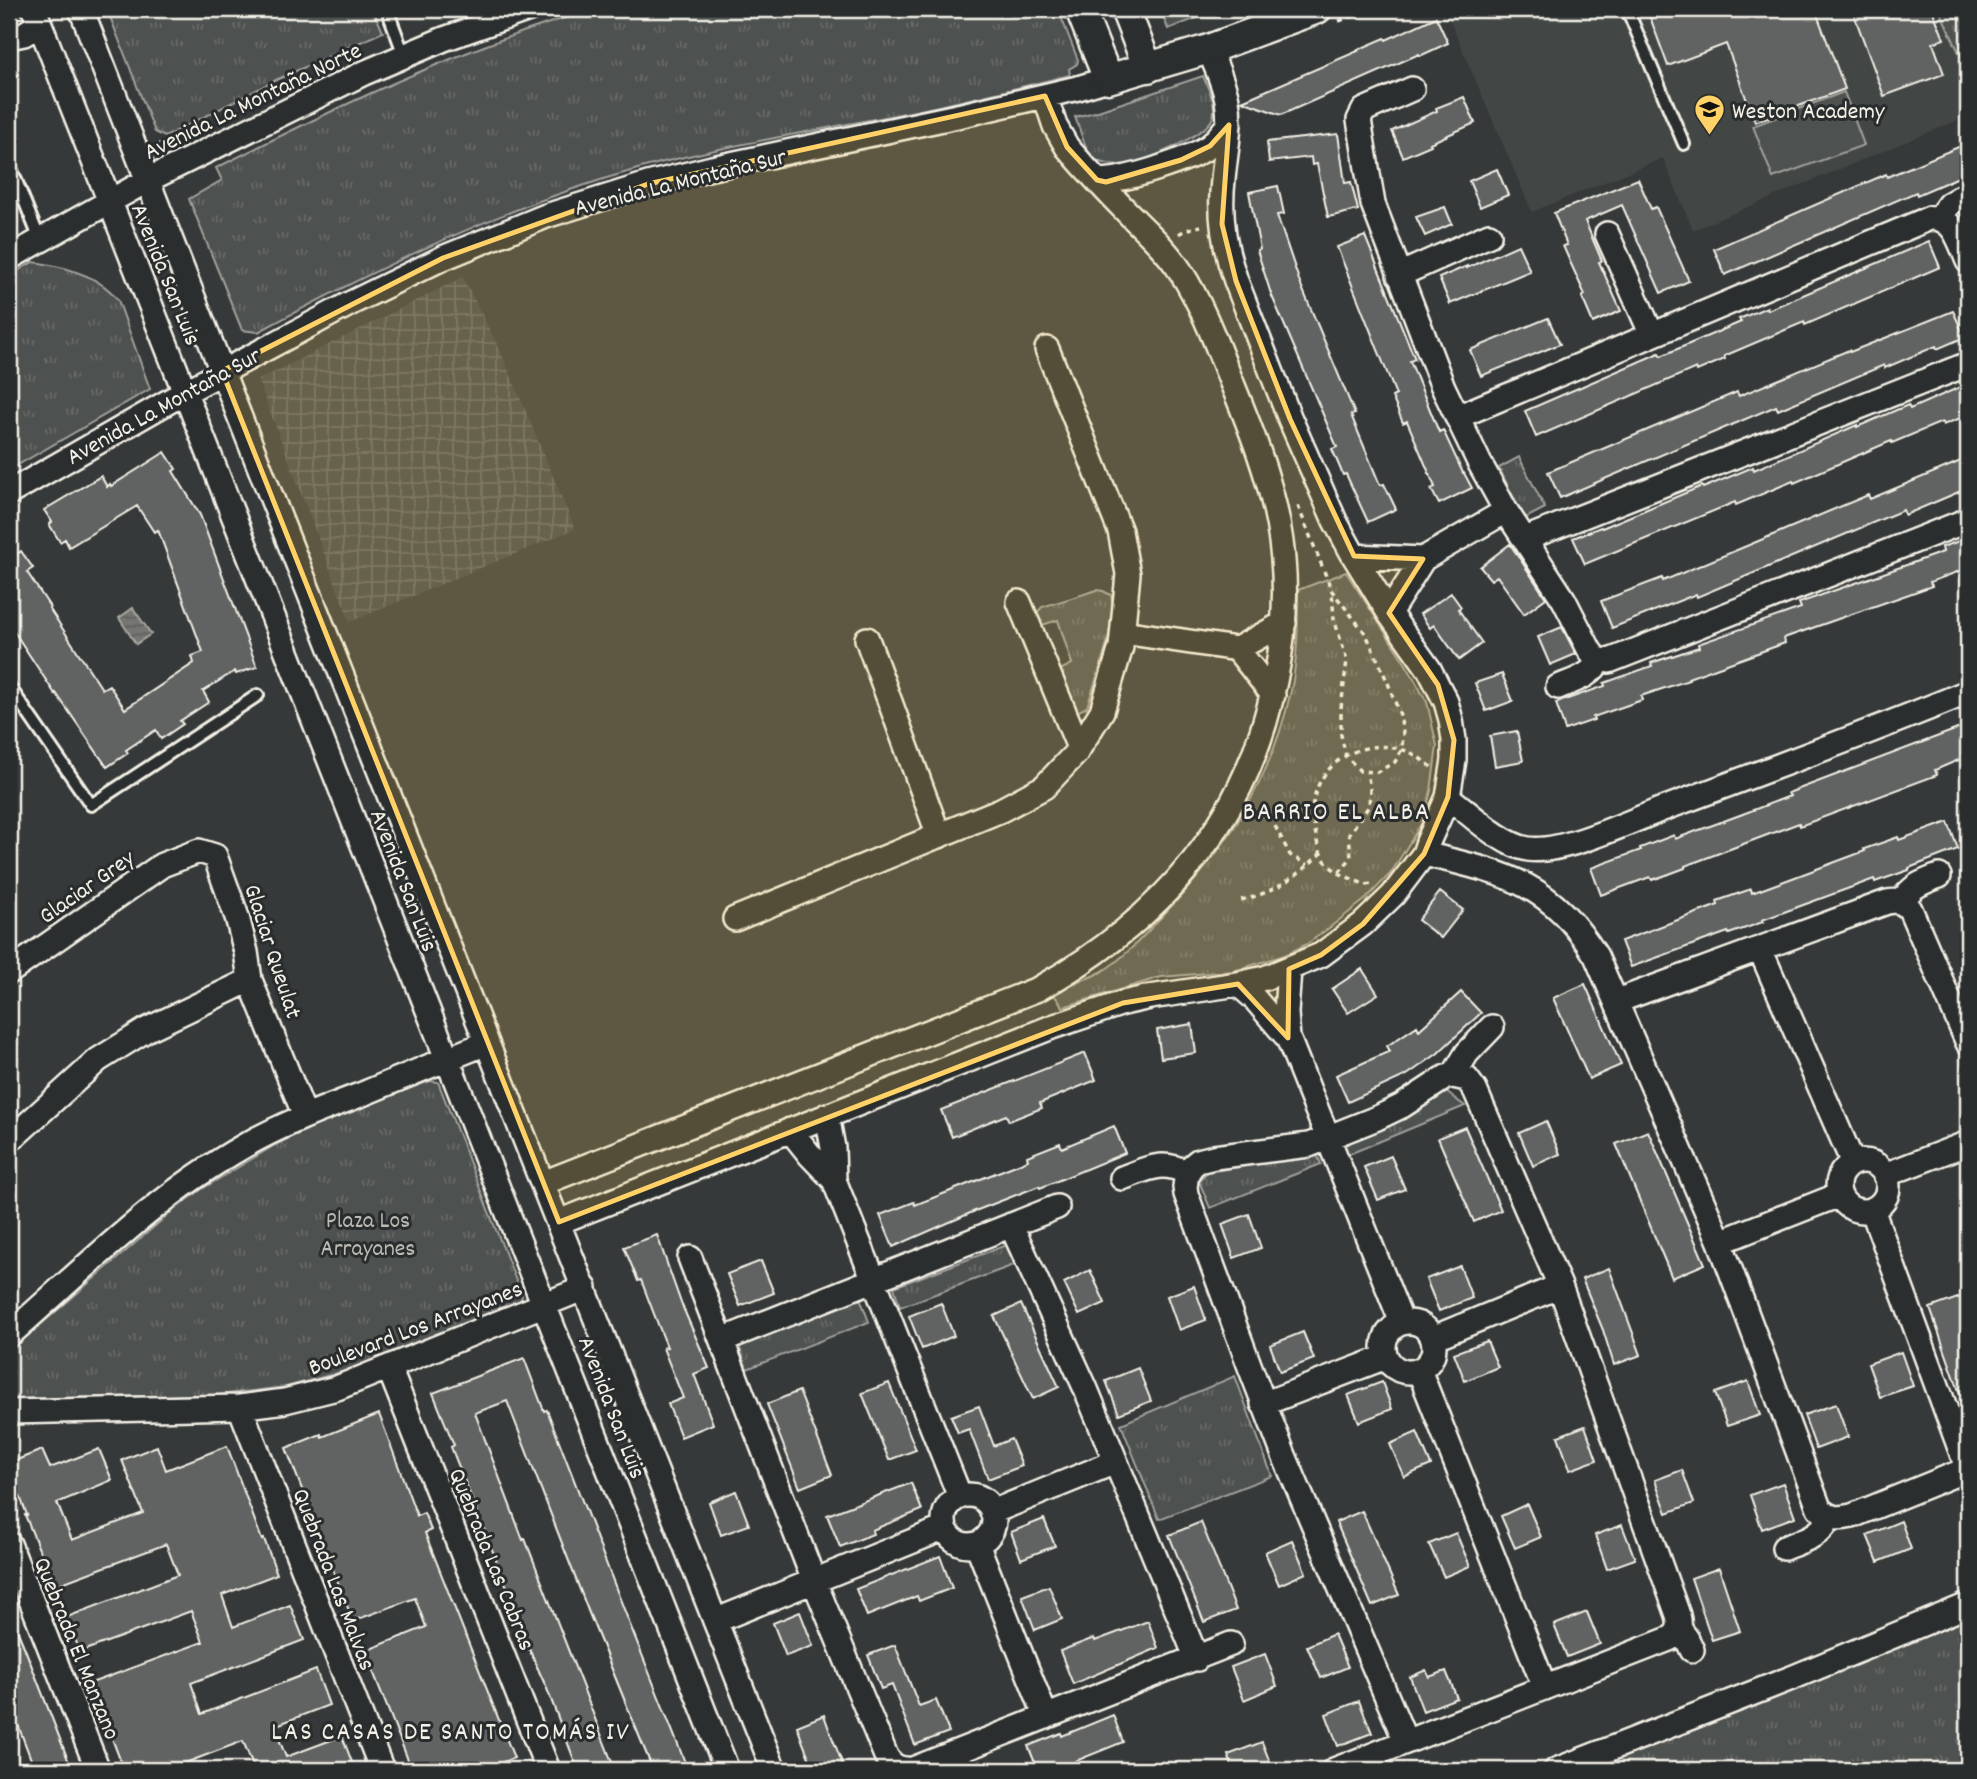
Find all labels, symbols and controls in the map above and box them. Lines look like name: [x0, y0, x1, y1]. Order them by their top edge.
street label: Avenida La Montaña Norte: [139, 35, 368, 170]
school or university icon: Weston Academy: [1692, 93, 1726, 137]
place label: Weston Academy: [1732, 96, 1886, 130]
street label: Avenida La Montaña Sur: [571, 141, 790, 227]
street label: Avenida San Luis: [120, 199, 208, 351]
street label: Avenida La Montaña Sur: [61, 340, 268, 475]
district label: BARRIO EL ALBA: [1243, 795, 1431, 832]
street label: Avenida San Luis: [359, 805, 445, 957]
street label: Glaciar Grey: [33, 842, 144, 934]
street label: Glaciar Queulat: [233, 880, 309, 1024]
park label: Plaza Los Arrayanes: [321, 1205, 415, 1267]
street label: Boulevard Los Arrayanes: [304, 1273, 528, 1386]
street label: Avenida San Luis: [567, 1332, 653, 1484]
street label: Quebrada Las Cabras: [438, 1464, 542, 1656]
street label: Quebrada Las Malvas: [282, 1484, 383, 1676]
street label: Quebrada El Manzano: [23, 1553, 127, 1745]
district label: LAS CASAS DE SANTO TOMÁS IV: [271, 1715, 631, 1752]

